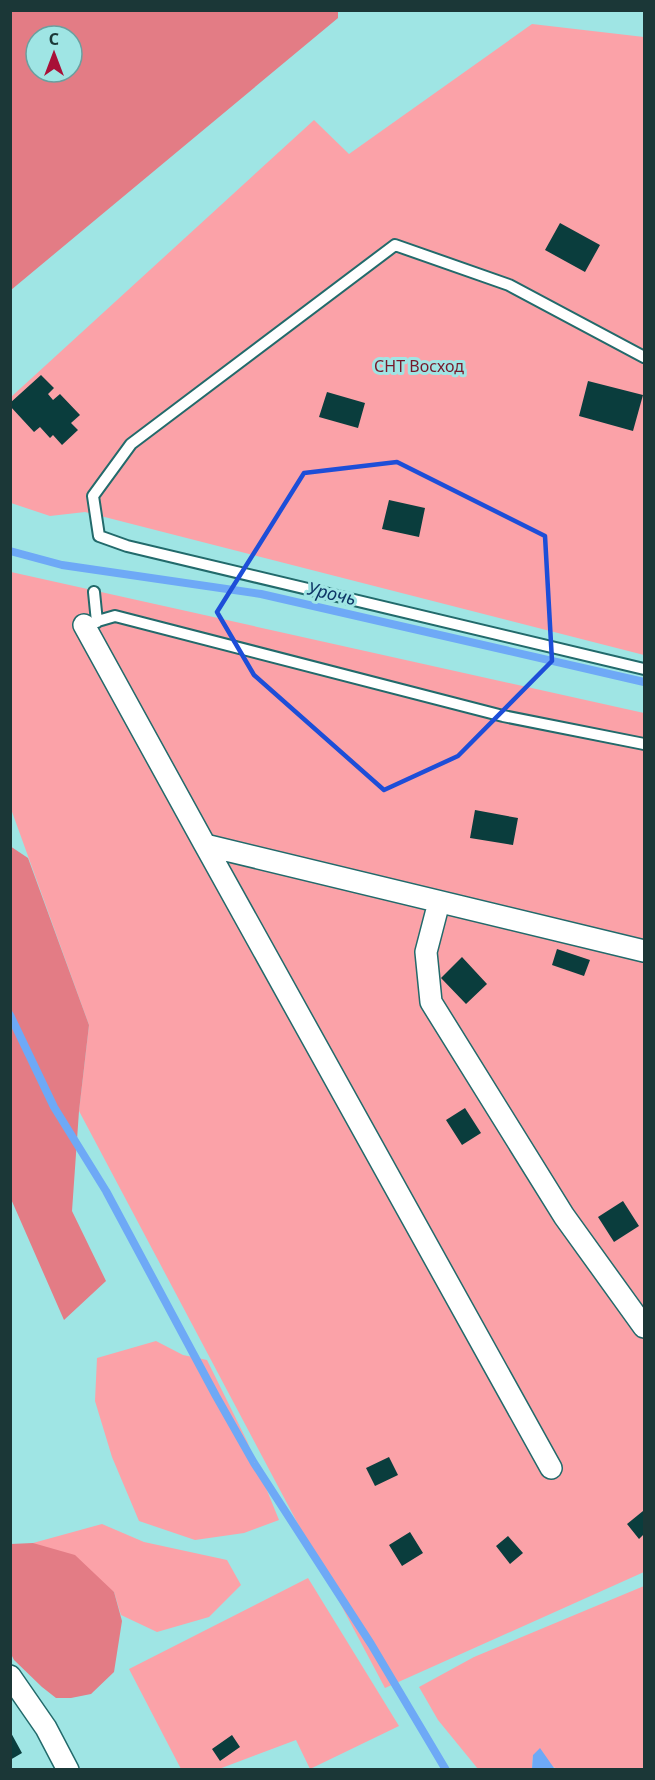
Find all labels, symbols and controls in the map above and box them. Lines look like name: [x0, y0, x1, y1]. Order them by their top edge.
north arrow: [24, 24, 84, 84]
text: С: [49, 28, 59, 50]
park label: СНТ Восход: [374, 355, 464, 377]
water label: Урочь: [305, 576, 359, 610]

